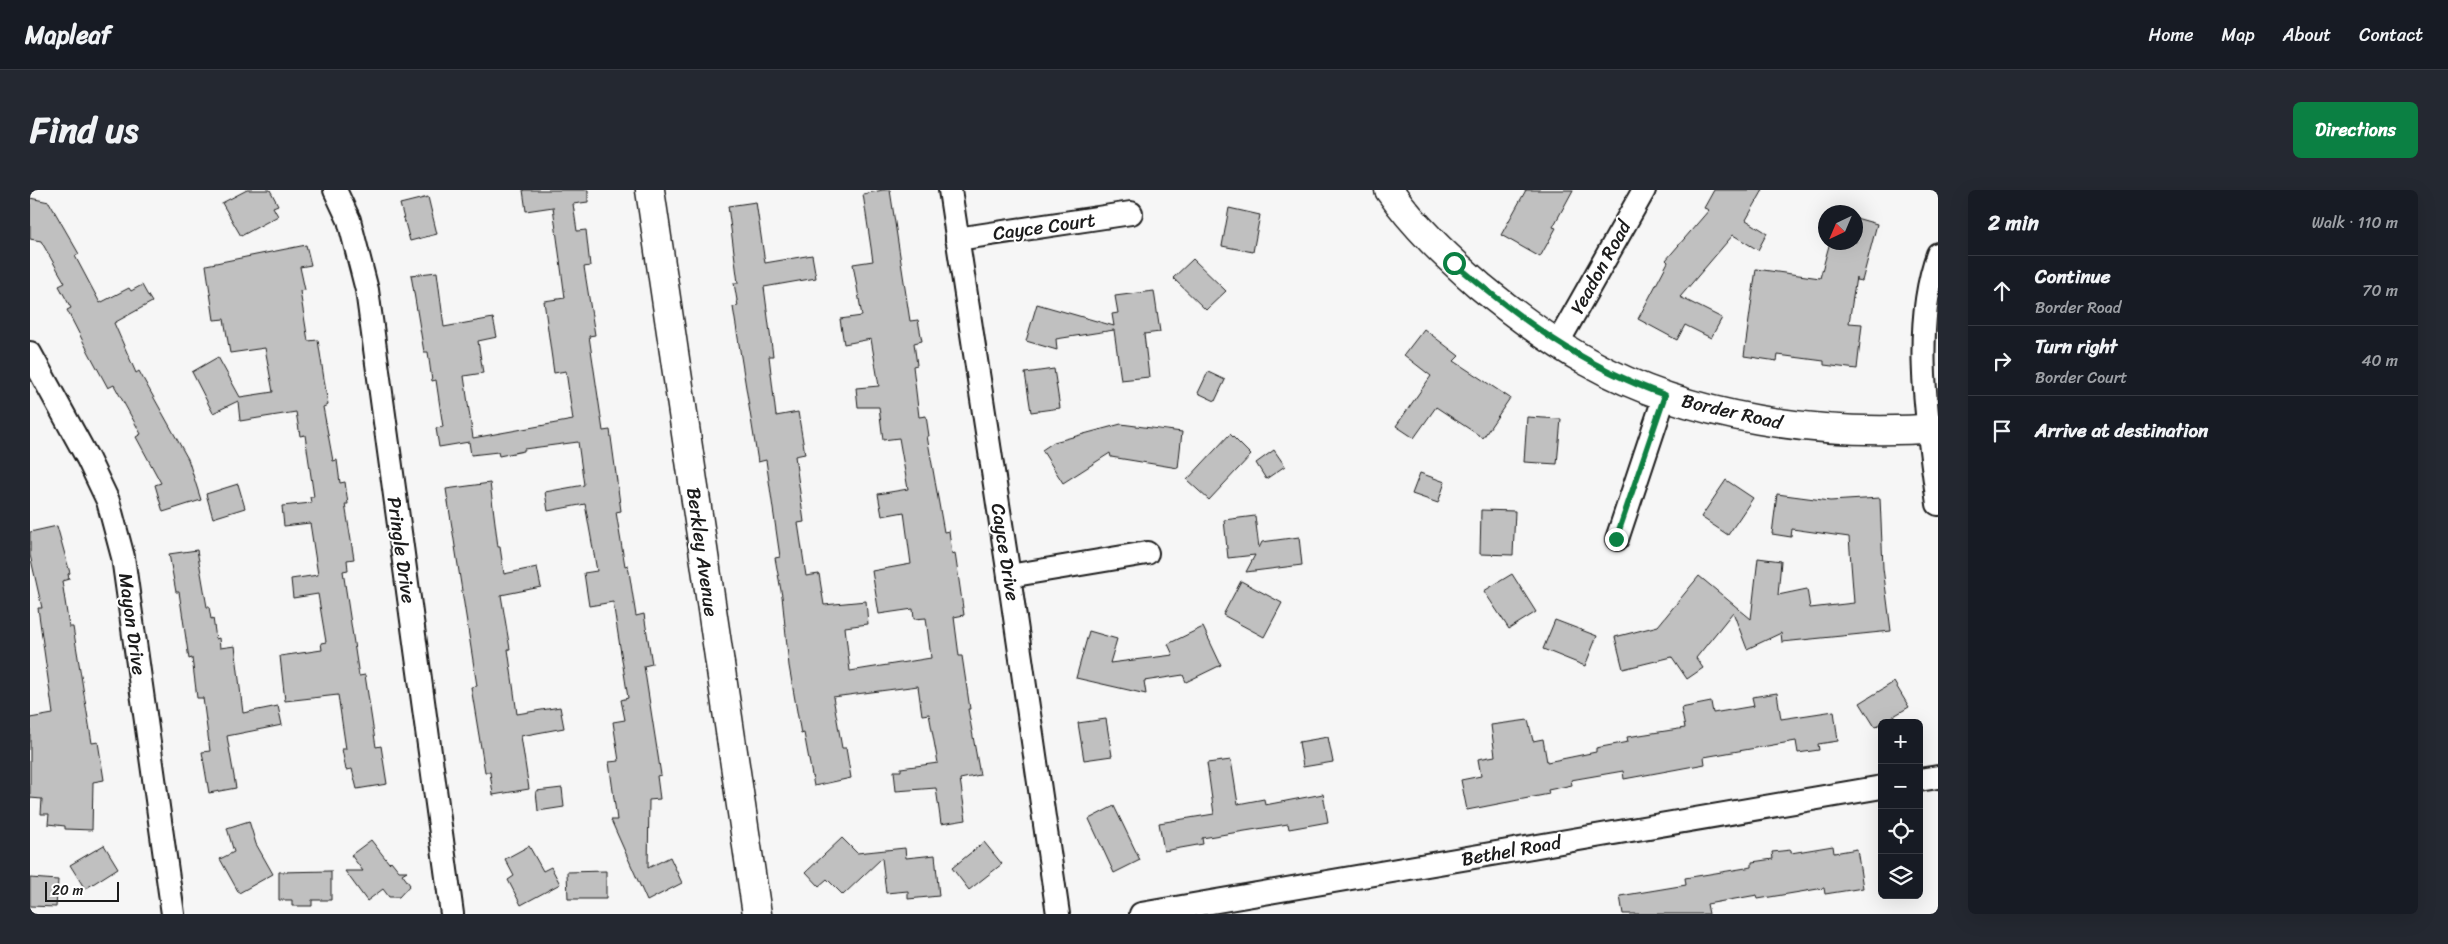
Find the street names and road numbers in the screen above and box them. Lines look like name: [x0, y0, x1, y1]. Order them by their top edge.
street label: Cayce Court: [991, 203, 1097, 250]
street label: Yeadon Road: [1561, 212, 1641, 320]
street label: Border Road: [1678, 384, 1787, 440]
street label: Berkley Avenue: [677, 485, 728, 619]
street label: Pringle Drive: [378, 495, 425, 606]
street label: Cayce Drive: [982, 501, 1030, 603]
street label: Mayon Drive: [109, 571, 156, 677]
street label: Bethel Road: [1459, 825, 1565, 875]

